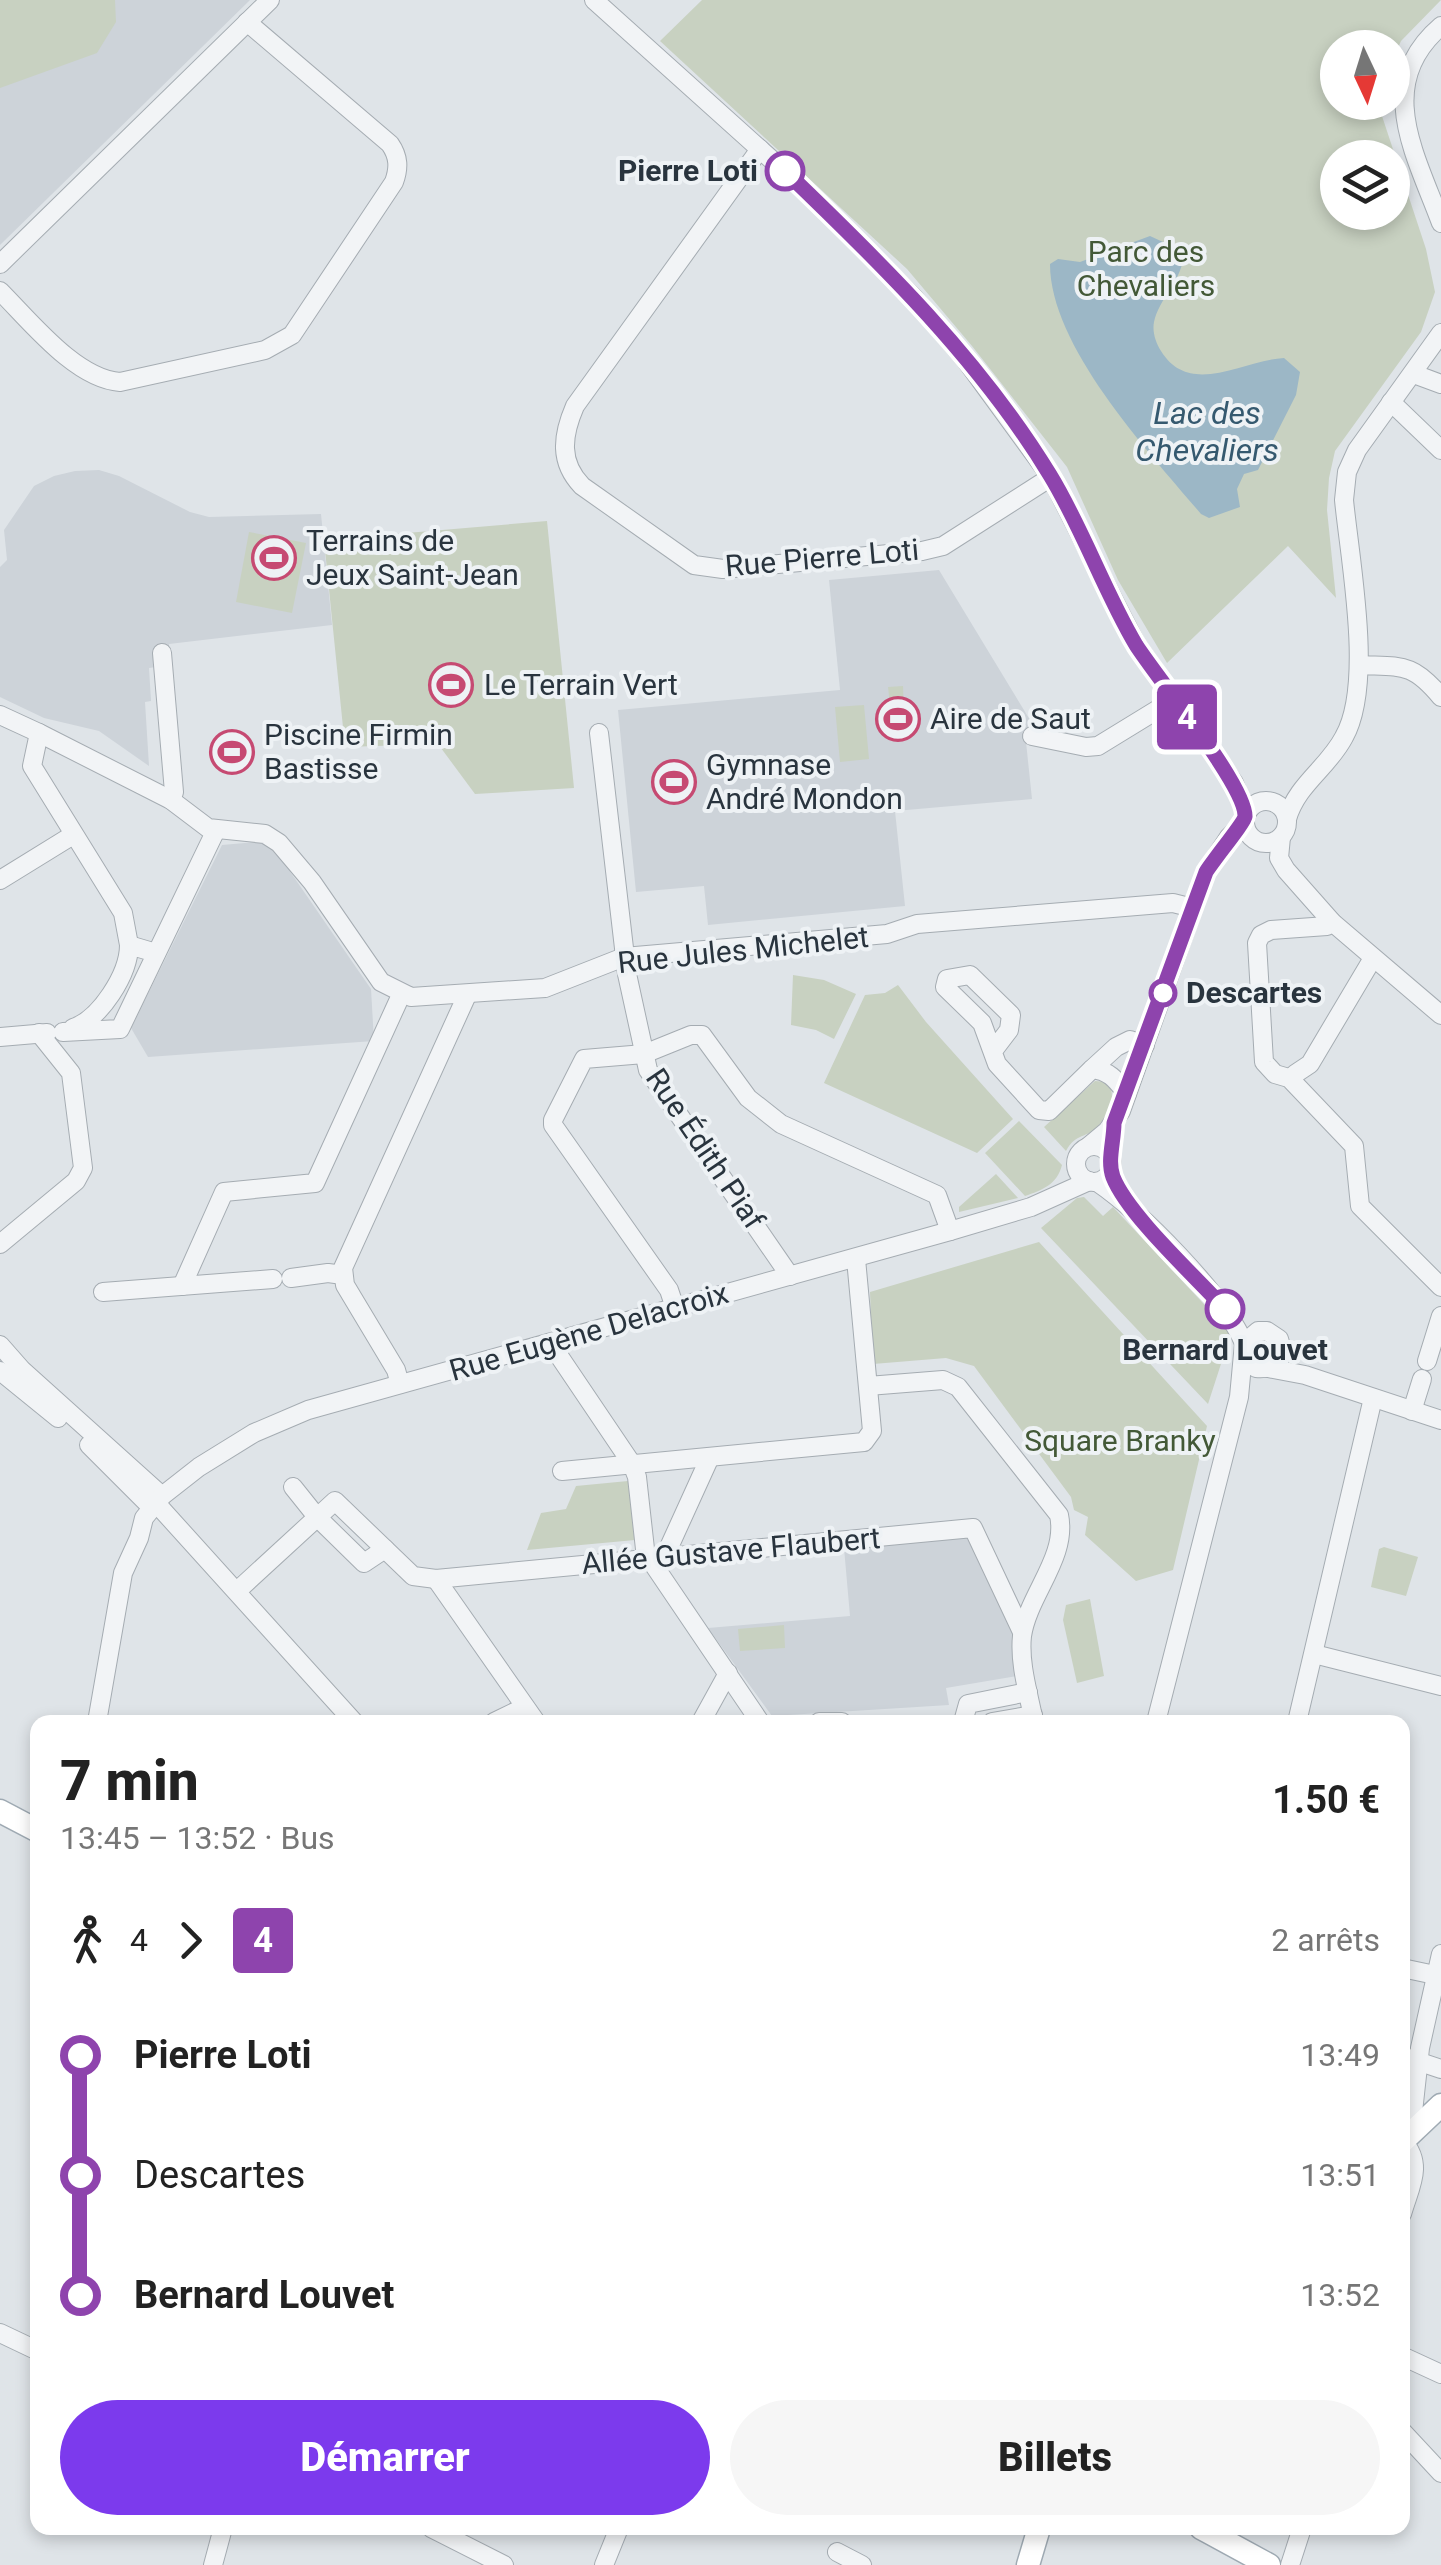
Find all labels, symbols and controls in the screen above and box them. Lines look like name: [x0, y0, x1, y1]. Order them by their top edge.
north arrow: [1320, 30, 1410, 120]
map controls: [1320, 30, 1410, 230]
button: layers: [1320, 140, 1410, 230]
marker: Pierre Loti: [766, 152, 804, 190]
place label: Pierre Loti: [618, 153, 758, 188]
park label: Parc des Chevaliers: [1077, 234, 1215, 303]
water label: Lac des Chevaliers: [1135, 394, 1279, 469]
place label: Terrains de Jeux Saint-Jean: [306, 523, 519, 592]
street label: Rue Pierre Loti: [724, 532, 920, 583]
sports icon: Terrains de Jeux Saint-Jean: [251, 535, 297, 581]
sports icon: Le Terrain Vert: [428, 662, 474, 708]
place label: Le Terrain Vert: [484, 667, 678, 702]
line badge: 4: [1154, 684, 1220, 750]
sports icon: Aire de Saut: [875, 696, 921, 742]
text: 4: [1177, 697, 1197, 738]
place label: Aire de Saut: [930, 701, 1091, 736]
place label: Piscine Firmin Bastisse: [264, 717, 453, 786]
sports icon: Piscine Firmin Bastisse: [209, 729, 255, 775]
place label: Gymnase André Mondon: [706, 747, 903, 816]
sports icon: Gymnase André Mondon: [651, 759, 697, 805]
street label: Rue Jules Michelet: [616, 919, 870, 980]
place label: Descartes: [1186, 975, 1322, 1010]
marker: Descartes: [1150, 980, 1176, 1006]
street label: Rue Édith Piaf: [639, 1062, 772, 1236]
street label: Rue Eugène Delacroix: [445, 1275, 732, 1388]
marker: Bernard Louvet: [1206, 1290, 1244, 1328]
place label: Bernard Louvet: [1122, 1332, 1328, 1367]
park label: Square Branky: [1024, 1423, 1216, 1458]
street label: Allée Gustave Flaubert: [580, 1520, 882, 1581]
text: 7 min: [60, 1749, 199, 1813]
text: 1.50 €: [1272, 1778, 1380, 1822]
text: 13:45 – 13:52 · Bus: [60, 1819, 335, 1857]
icon: walk: [60, 1913, 115, 1968]
icon: forward: [163, 1913, 218, 1968]
text: 4: [253, 1920, 273, 1961]
text: 4: [130, 1921, 148, 1959]
text: 2 arrêts: [1271, 1921, 1380, 1959]
text: Pierre Loti: [134, 2033, 311, 2077]
text: 13:49: [1300, 2036, 1380, 2074]
text: Descartes: [134, 2153, 305, 2197]
text: 13:51: [1300, 2156, 1380, 2194]
text: Bernard Louvet: [134, 2273, 394, 2317]
text: 13:52: [1300, 2276, 1380, 2314]
button: Démarrer: [60, 2400, 710, 2515]
button: Billets: [730, 2400, 1380, 2515]

